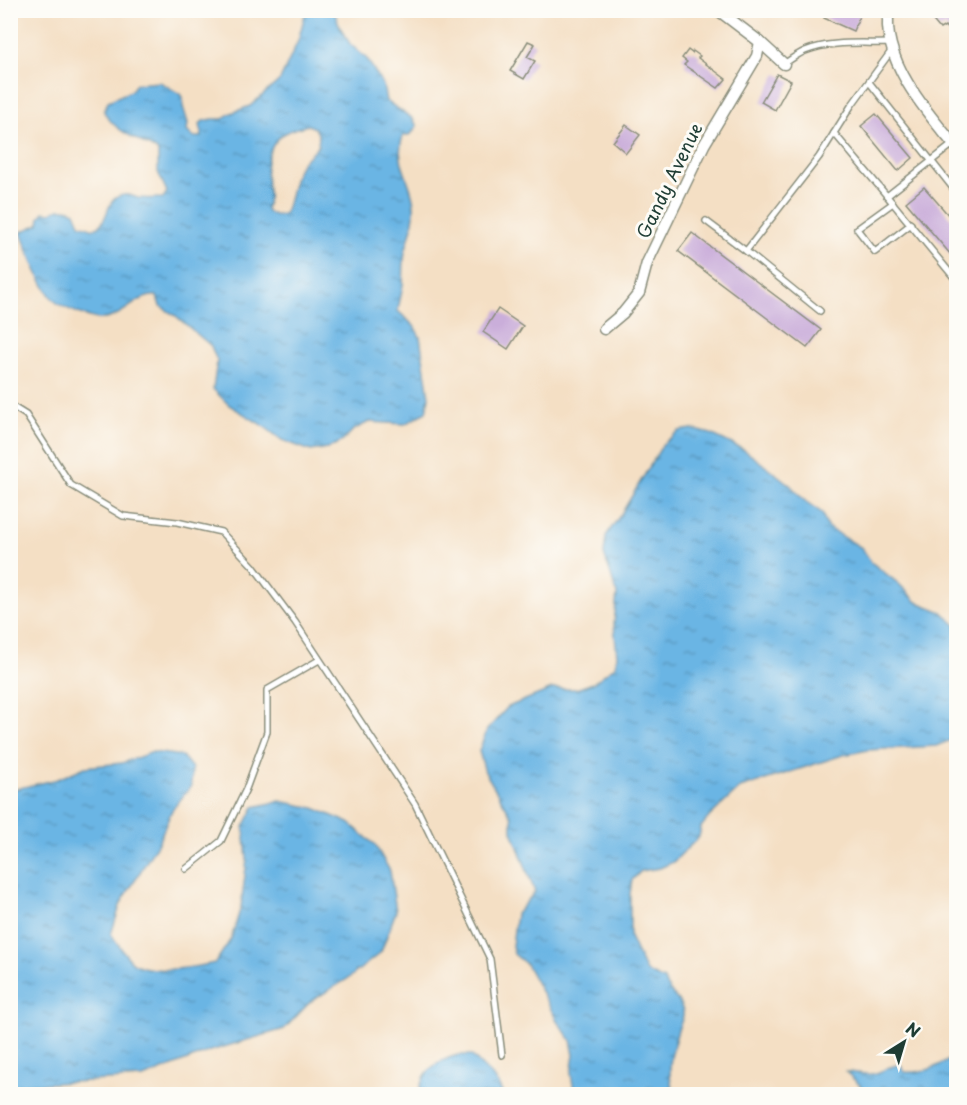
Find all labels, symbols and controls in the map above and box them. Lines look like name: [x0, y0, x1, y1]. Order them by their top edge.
street label: Gandy Avenue: [629, 118, 708, 243]
north arrow: [874, 1012, 934, 1072]
text: N: [901, 1016, 926, 1043]

